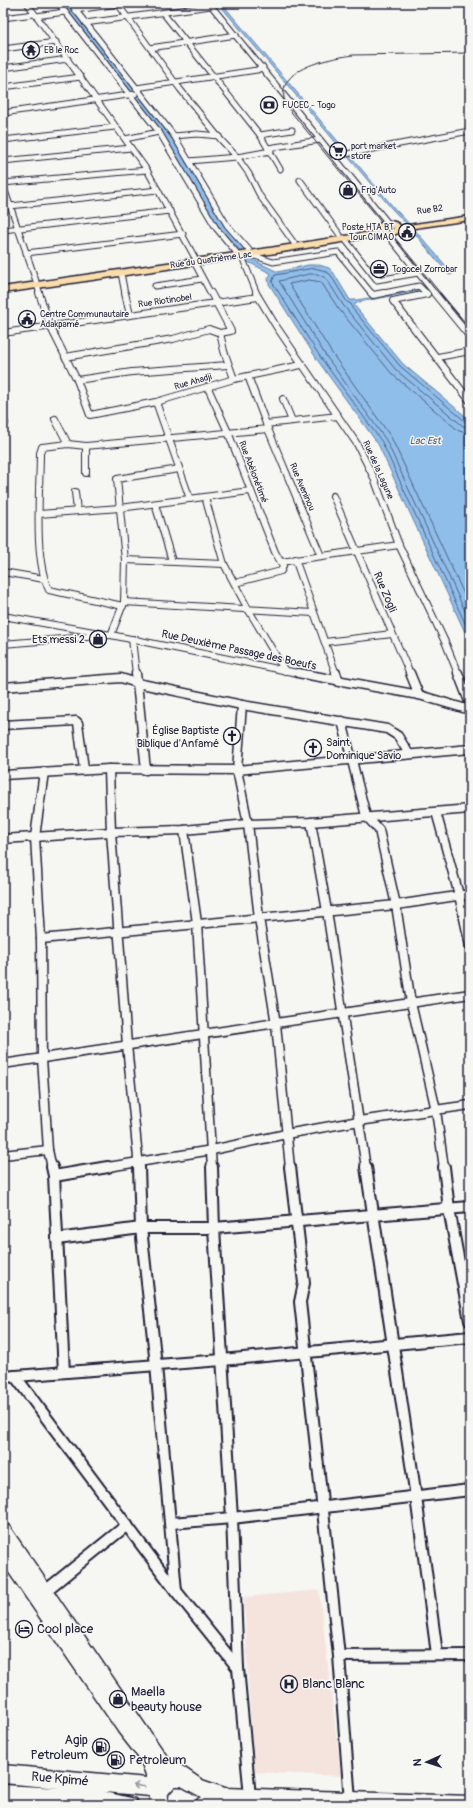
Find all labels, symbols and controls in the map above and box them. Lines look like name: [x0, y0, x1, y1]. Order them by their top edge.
temple icon: EB le Roc: [21, 40, 41, 60]
place label: EB le Roc: [44, 45, 79, 56]
bank icon: FUCEC - Togo: [259, 95, 279, 115]
place label: FUCEC - Togo: [282, 100, 336, 111]
supermarket icon: port market store: [328, 141, 348, 161]
place label: port market store: [351, 141, 396, 162]
shop icon: Frig'Auto: [338, 180, 358, 200]
place label: Frig'Auto: [361, 185, 396, 196]
street label: Rue B2: [416, 203, 444, 217]
place label: Poste HTA BT Tour CIMAO: [342, 222, 394, 243]
public building icon: Poste HTA BT Tour CIMAO: [397, 222, 417, 242]
street label: Rue du Quatrième Lac: [169, 249, 253, 271]
office icon: Togocel Zorrobar: [369, 259, 389, 279]
place label: Togocel Zorrobar: [392, 264, 458, 275]
street label: Rue Riotinobel: [137, 292, 193, 310]
public building icon: Centre Communautaire Adakpamé: [17, 309, 37, 329]
place label: Centre Communautaire Adakpamé: [40, 309, 130, 330]
street label: Rue Ahadji: [173, 371, 213, 393]
water label: Lac Est: [409, 435, 442, 447]
street label: Rue Abélonétimé: [236, 439, 270, 505]
street label: Rue de la Lagune: [360, 439, 396, 502]
street label: Rue Aveninou: [287, 461, 317, 513]
street label: Rue Zogli: [371, 570, 399, 614]
street label: Rue Deuxième Passage des Boeufs: [160, 627, 318, 673]
shop icon: Ets messi 2: [88, 629, 108, 649]
place label: Ets messi 2: [32, 633, 85, 646]
place label: Église Baptiste Biblique d'Anfamé: [137, 724, 220, 750]
church icon: Église Baptiste Biblique d'Anfamé: [222, 726, 242, 746]
place label: Saint Dominique Savio: [326, 736, 401, 762]
church icon: Saint Dominique Savio: [303, 738, 323, 758]
hotel icon: Cool place: [14, 1619, 34, 1639]
place label: Cool place: [37, 1621, 94, 1637]
hospital icon: Blanc Blanc: [279, 1674, 299, 1694]
place label: Blanc Blanc: [302, 1676, 365, 1692]
place label: Maella beauty house: [131, 1684, 202, 1715]
shop icon: Maella beauty house: [108, 1689, 128, 1709]
place label: Agip Petroleum: [31, 1732, 88, 1763]
fuel station icon: Agip Petroleum: [91, 1737, 111, 1757]
north arrow: [407, 1742, 447, 1782]
fuel station icon: Petroleum: [106, 1750, 126, 1770]
place label: Petroleum: [129, 1752, 186, 1768]
text: N: [411, 1758, 424, 1767]
street label: Rue Kpimé: [31, 1769, 90, 1789]
one-way arrow: [133, 1782, 146, 1790]

